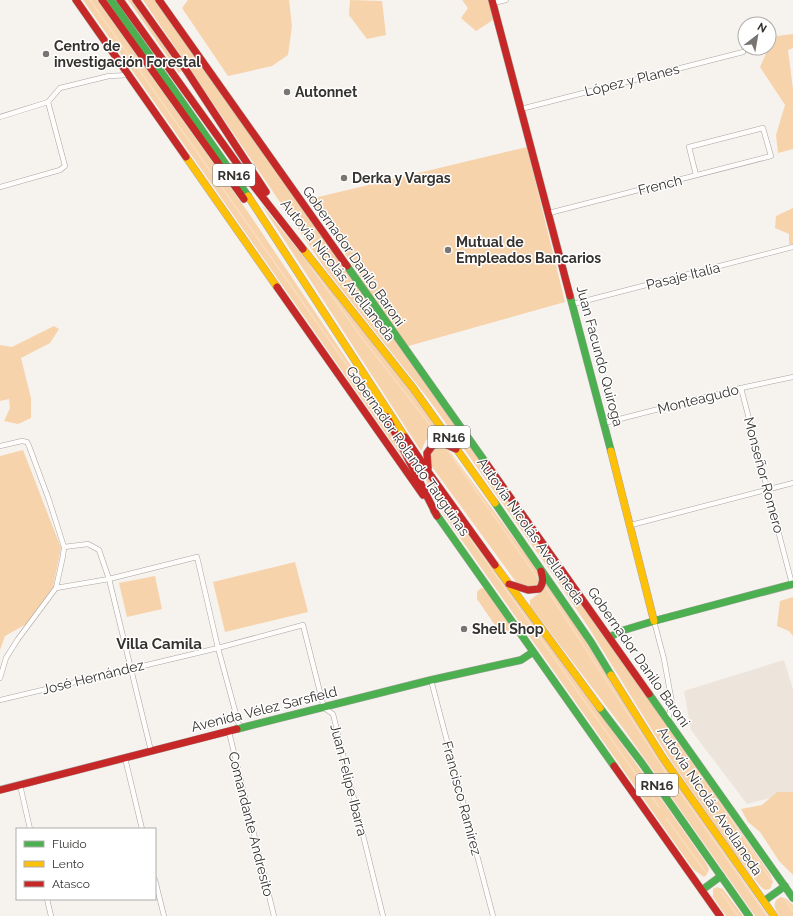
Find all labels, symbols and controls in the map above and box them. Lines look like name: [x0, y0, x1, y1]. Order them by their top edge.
north arrow: [737, 16, 777, 56]
text: N: [755, 20, 769, 36]
place label: Centro de investigación Forestal: [54, 38, 201, 70]
marker: Centro de investigación Forestal: [41, 49, 51, 59]
street label: López y Planes: [583, 60, 681, 100]
place label: Autonnet: [295, 84, 358, 100]
marker: Autonnet: [282, 87, 292, 97]
road number: RN16: [213, 164, 255, 186]
place label: Derka y Vargas: [352, 170, 451, 186]
street label: French: [636, 172, 684, 198]
marker: Derka y Vargas: [339, 173, 349, 183]
street label: Gobernador Danilo Baroni: [300, 183, 408, 329]
street label: Autovía Nicolás Avellaneda: [278, 196, 398, 344]
place label: Mutual de Empleados Bancarios: [456, 234, 601, 266]
marker: Mutual de Empleados Bancarios: [443, 245, 453, 255]
street label: Pasaje Italia: [644, 259, 722, 293]
street label: Juan Facundo Quiroga: [573, 284, 627, 428]
street label: Gobernador Rolando Tauguinas: [343, 363, 473, 539]
street label: Monteagudo: [656, 381, 740, 417]
street label: Monseñor Romero: [741, 415, 787, 535]
road number: RN16: [428, 426, 470, 448]
street label: Autovía Nicolás Avellaneda: [474, 455, 588, 607]
street label: Gobernador Danilo Baroni: [585, 584, 693, 730]
place label: Shell Shop: [472, 621, 544, 637]
marker: Shell Shop: [459, 624, 469, 634]
district label: Villa Camila: [116, 635, 202, 653]
street label: José Hernández: [40, 657, 146, 697]
street label: Avenida Vélez Sarsfield: [189, 683, 339, 735]
street label: Juan Felipe Ibarra: [327, 722, 371, 838]
street label: Autovía Nicolás Avellaneda: [654, 724, 766, 878]
street label: Francisco Ramírez: [439, 739, 485, 857]
street label: Comandante Andresito: [225, 750, 277, 898]
road number: RN16: [636, 774, 678, 796]
legend: [16, 828, 156, 900]
text: Fluido: [52, 837, 87, 851]
text: Lento: [52, 857, 84, 871]
text: Atasco: [52, 877, 90, 891]

